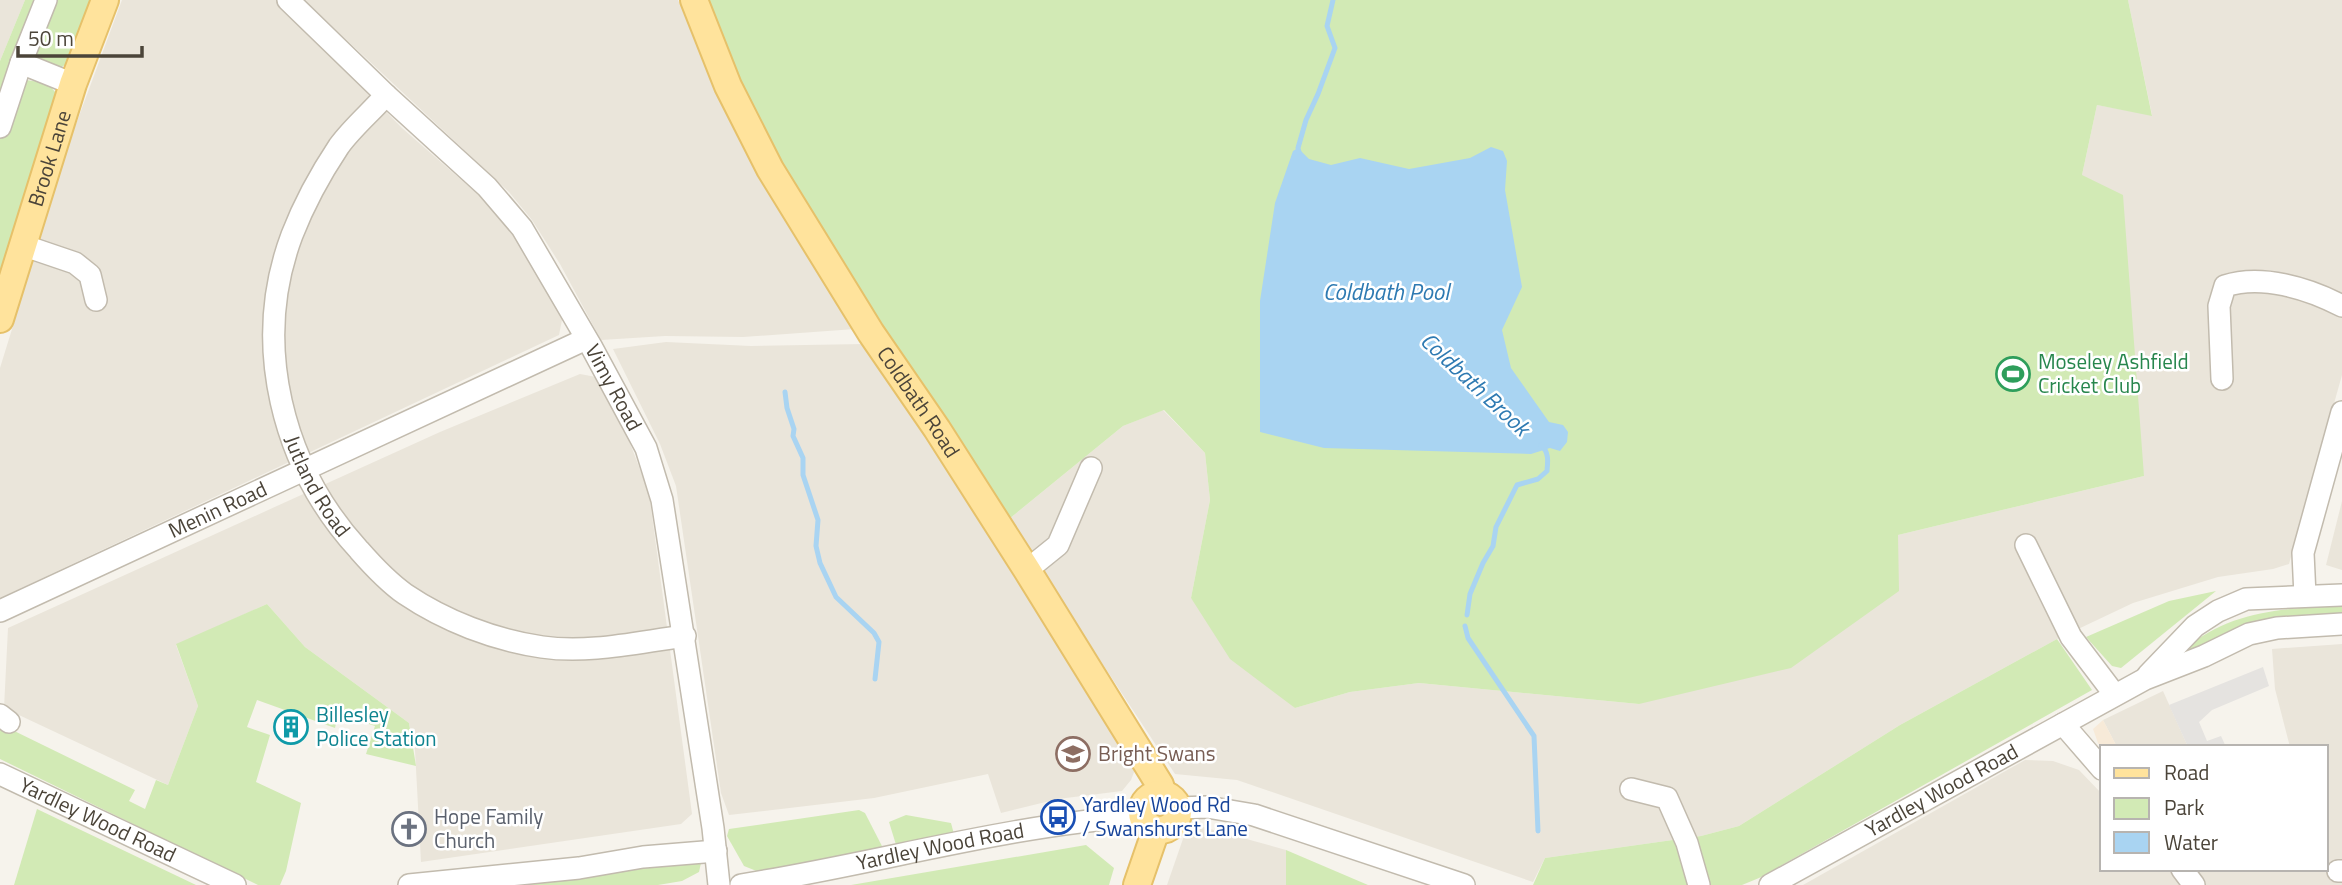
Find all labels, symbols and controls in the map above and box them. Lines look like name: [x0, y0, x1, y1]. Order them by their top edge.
scale bar: [18, 14, 142, 58]
text: 50 m: [28, 22, 74, 54]
street label: Brook Lane: [19, 106, 79, 210]
water label: Coldbath Pool: [1323, 274, 1452, 309]
water label: Coldbath Brook: [1413, 323, 1540, 446]
street label: Vimy Road: [578, 338, 651, 436]
street label: Coldbath Road: [870, 340, 968, 464]
place label: Moseley Ashfield Cricket Club: [2038, 345, 2189, 401]
sports icon: Moseley Ashfield Cricket Club: [1994, 355, 2032, 393]
street label: Jutland Road: [277, 431, 359, 544]
street label: Menin Road: [163, 472, 272, 546]
place label: Billesley Police Station: [316, 698, 437, 754]
building icon: Billesley Police Station: [272, 708, 310, 746]
school or university icon: Bright Swans: [1054, 735, 1092, 773]
street label: Yardley Wood Road: [1859, 735, 2024, 845]
place label: Bright Swans: [1098, 737, 1215, 769]
legend: [2100, 745, 2328, 871]
text: Road: [2164, 756, 2209, 788]
street label: Yardley Wood Road: [14, 768, 182, 870]
place label: Yardley Wood Rd / Swanshurst Lane: [1082, 788, 1248, 844]
text: Park: [2164, 791, 2204, 823]
bus stop icon: Yardley Wood Rd / Swanshurst Lane: [1039, 798, 1077, 836]
place label: Hope Family Church: [434, 800, 543, 856]
church icon: Hope Family Church: [390, 810, 428, 848]
street label: Yardley Wood Road: [853, 814, 1026, 878]
text: Water: [2164, 826, 2218, 858]

